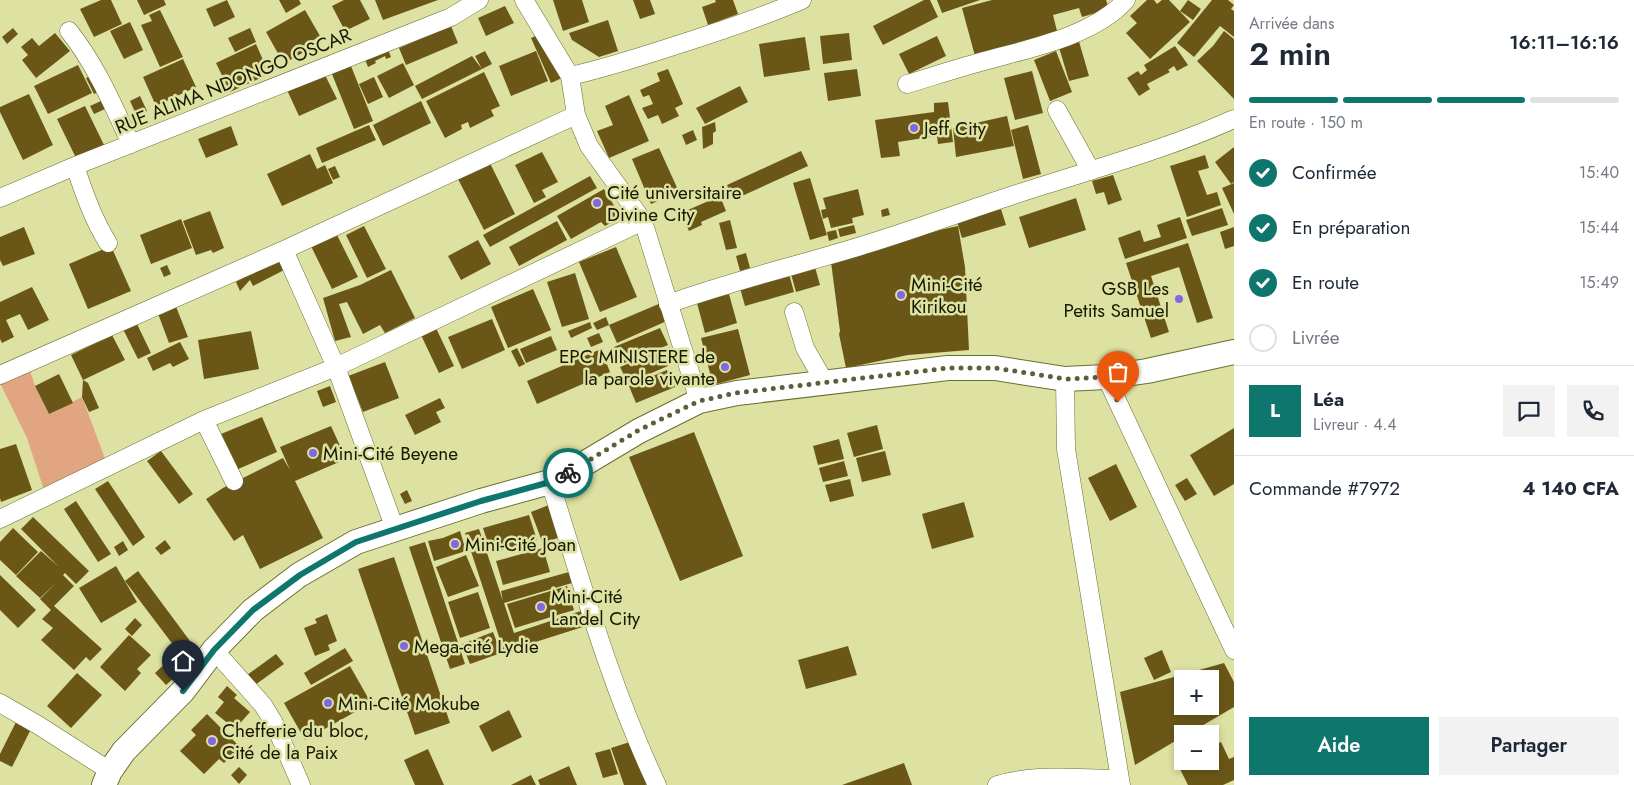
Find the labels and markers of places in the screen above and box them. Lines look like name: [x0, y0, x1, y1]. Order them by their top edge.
place label: Jeff City: [921, 115, 986, 142]
marker: Jeff City: [908, 122, 920, 134]
place label: Cité universitaire Divine City: [607, 179, 742, 228]
marker: Cité universitaire Divine City: [591, 197, 603, 209]
place label: Mini-Cité Kirikou: [911, 271, 983, 320]
place label: GSB Les Petits Samuel: [1063, 275, 1169, 324]
marker: Mini-Cité Kirikou: [895, 289, 907, 301]
marker: GSB Les Petits Samuel: [1173, 293, 1185, 305]
place label: EPC MINISTERE de la parole vivante: [559, 343, 715, 392]
pin: [1097, 351, 1139, 402]
marker: EPC MINISTERE de la parole vivante: [719, 361, 731, 373]
place label: Mini-Cité Beyene: [323, 440, 458, 467]
marker: Mini-Cité Beyene: [307, 447, 319, 459]
place label: Mini-Cité Joan: [465, 531, 576, 558]
marker: Mini-Cité Joan: [449, 538, 461, 550]
place label: Mini-Cité Landel City: [551, 583, 641, 632]
marker: Mini-Cité Landel City: [535, 601, 547, 613]
place label: Mega-cité Lydie: [414, 633, 539, 660]
pin: [162, 640, 204, 691]
marker: Mega-cité Lydie: [398, 640, 410, 652]
place label: Mini-Cité Mokube: [338, 690, 480, 717]
marker: Mini-Cité Mokube: [322, 697, 334, 709]
place label: Chefferie du bloc, Cité de la Paix: [222, 717, 369, 766]
marker: Chefferie du bloc, Cité de la Paix: [206, 735, 218, 747]

